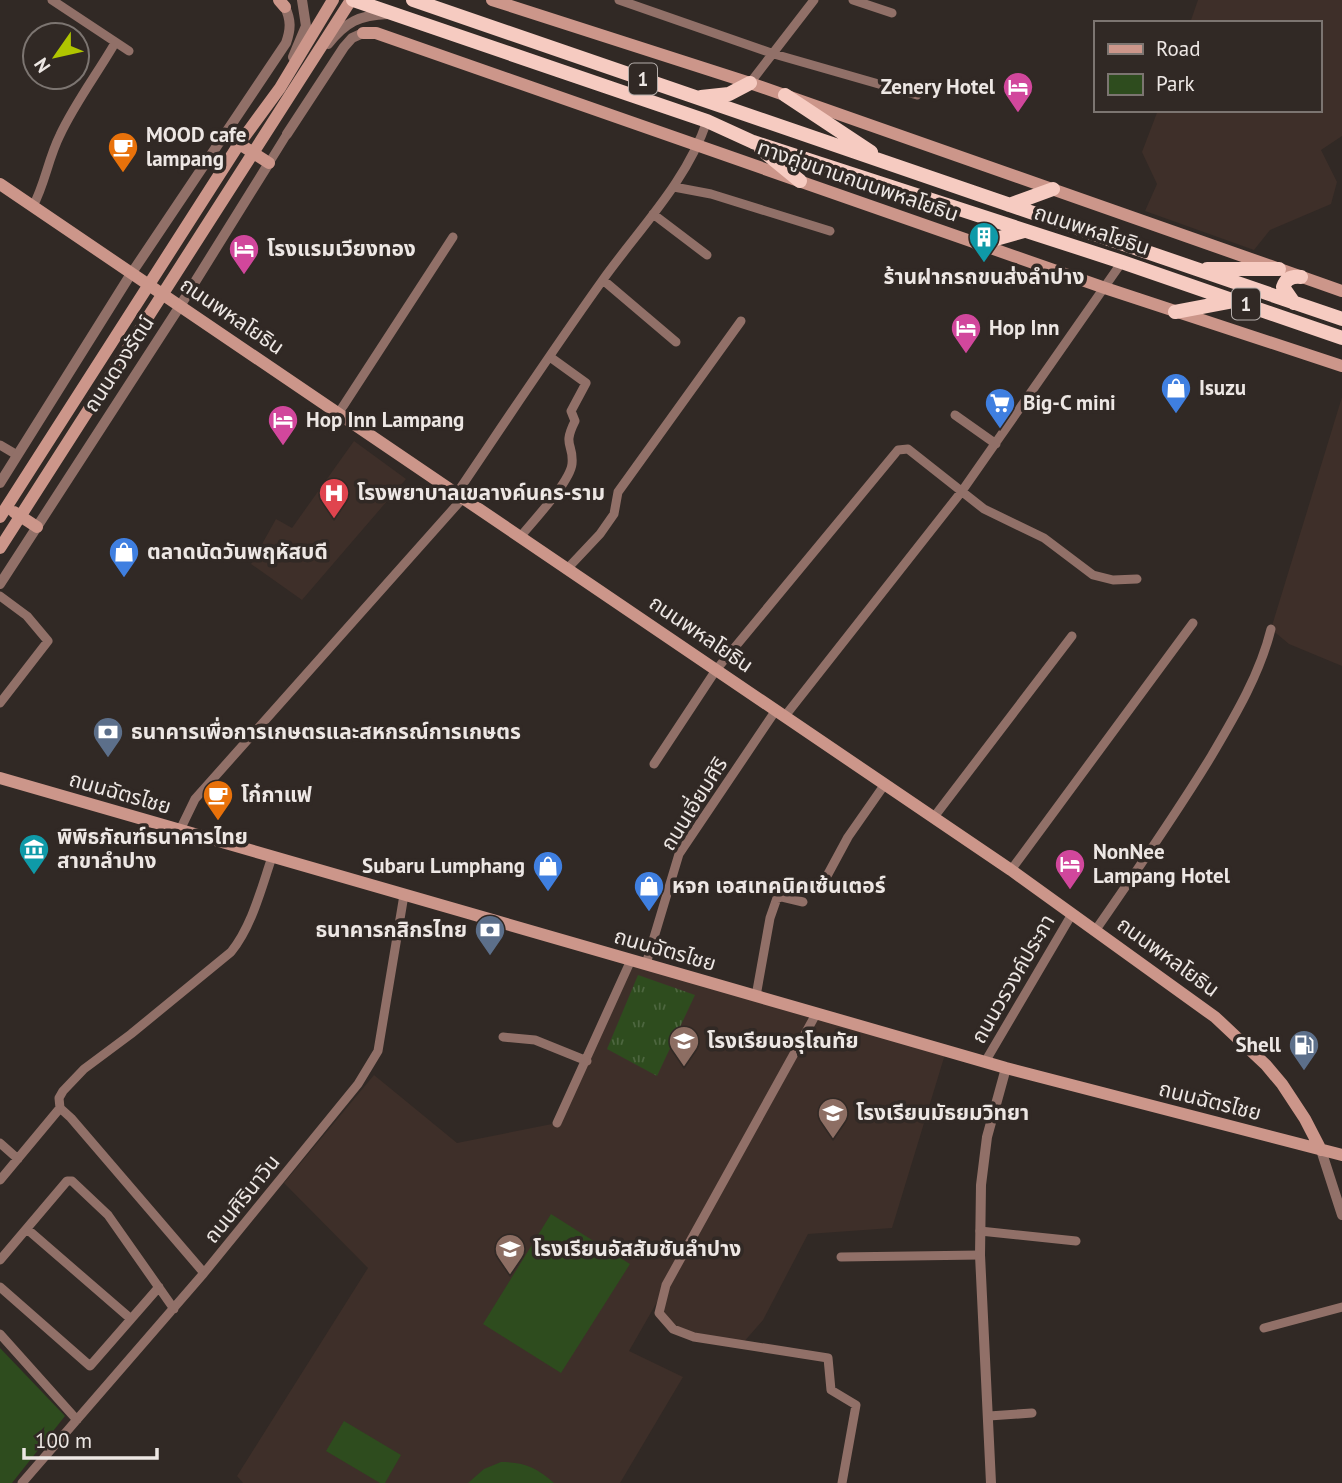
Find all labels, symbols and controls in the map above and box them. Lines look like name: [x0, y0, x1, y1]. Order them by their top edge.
north arrow: [21, 21, 91, 91]
legend: [1094, 21, 1321, 112]
text: Road: [1156, 35, 1200, 62]
text: N: [28, 54, 55, 77]
road number: 1: [629, 64, 657, 94]
hotel icon: Zenery Hotel: [1001, 70, 1035, 114]
text: Park: [1156, 70, 1195, 97]
place label: Zenery Hotel: [881, 73, 996, 100]
place label: MOOD cafe lampang: [146, 121, 246, 172]
cafe icon: MOOD cafe lampang: [106, 130, 140, 174]
street label: ทางคู่ขนานถนนพหลโยธิน: [754, 133, 962, 228]
street label: ถนนพหลโยธิน: [1031, 198, 1153, 261]
building icon: ร้านฝากรถขนส่งลำปาง: [967, 220, 1001, 264]
hotel icon: โรงแรมเวียงทอง: [227, 232, 261, 276]
place label: โรงแรมเวียงทอง: [267, 235, 416, 262]
place label: ร้านฝากรถขนส่งลำปาง: [884, 263, 1084, 290]
street label: ถนนพหลโยธิน: [175, 271, 290, 360]
road number: 1: [1232, 288, 1260, 320]
street label: ถนนดวงรัตน์: [77, 310, 160, 417]
hotel icon: Hop Inn: [949, 311, 983, 355]
place label: Hop Inn: [989, 314, 1059, 341]
shop icon: Isuzu: [1159, 371, 1193, 415]
place label: Isuzu: [1199, 374, 1246, 401]
supermarket icon: Big-C mini: [983, 386, 1017, 430]
place label: Big-C mini: [1023, 389, 1116, 416]
hotel icon: Hop Inn Lampang: [266, 403, 300, 447]
place label: Hop Inn Lampang: [306, 406, 464, 433]
hospital icon: โรงพยาบาลเขลางค์นคร-ราม: [317, 476, 351, 520]
place label: โรงพยาบาลเขลางค์นคร-ราม: [357, 479, 605, 506]
shop icon: ตลาดนัดวันพฤหัสบดี: [107, 535, 141, 579]
place label: ตลาดนัดวันพฤหัสบดี: [147, 538, 328, 565]
street label: ถนนพหลโยธิน: [644, 589, 759, 678]
bank icon: ธนาคารเพื่อการเกษตรและสหกรณ์การเกษตร: [91, 715, 125, 759]
place label: ธนาคารเพื่อการเกษตรและสหกรณ์การเกษตร: [131, 717, 521, 745]
street label: ถนนเอี่ยมศิริ: [653, 751, 733, 856]
street label: ถนนฉัตรไชย: [66, 765, 174, 820]
cafe icon: โก๋กาแฟ: [201, 778, 235, 822]
place label: โก๋กาแฟ: [241, 781, 312, 808]
place label: พิพิธภัณฑ์ธนาคารไทย สาขาลำปาง: [57, 823, 248, 874]
museum icon: พิพิธภัณฑ์ธนาคารไทย สาขาลำปาง: [17, 832, 51, 876]
place label: NonNee Lampang Hotel: [1093, 838, 1231, 889]
hotel icon: NonNee Lampang Hotel: [1053, 847, 1087, 891]
shop icon: Subaru Lumphang: [531, 849, 565, 893]
place label: Subaru Lumphang: [362, 852, 525, 879]
shop icon: หจก เอสเทคนิคเซ้นเตอร์: [632, 869, 666, 913]
place label: หจก เอสเทคนิคเซ้นเตอร์: [672, 872, 886, 899]
street label: ถนนวรวงค์ประภา: [965, 909, 1060, 1048]
street label: ถนนพหลโยธิน: [1112, 910, 1225, 1003]
bank icon: ธนาคารกสิกรไทย: [473, 913, 507, 957]
place label: ธนาคารกสิกรไทย: [315, 916, 467, 943]
street label: ถนนฉัตรไชย: [611, 922, 719, 977]
school or university icon: โรงเรียนอรุโณทัย: [667, 1024, 701, 1068]
place label: โรงเรียนอรุโณทัย: [707, 1027, 858, 1054]
fuel station icon: Shell: [1287, 1028, 1321, 1072]
place label: Shell: [1235, 1031, 1282, 1058]
street label: ถนนฉัตรไชย: [1156, 1075, 1264, 1126]
school or university icon: โรงเรียนมัธยมวิทยา: [816, 1096, 850, 1140]
place label: โรงเรียนมัธยมวิทยา: [856, 1099, 1029, 1126]
street label: ถนนศิรินาวิน: [198, 1149, 286, 1249]
school or university icon: โรงเรียนอัสสัมชันลำปาง: [493, 1232, 527, 1276]
place label: โรงเรียนอัสสัมชันลำปาง: [533, 1235, 741, 1262]
scale bar: [24, 1416, 158, 1460]
text: 100 m: [35, 1427, 92, 1454]

